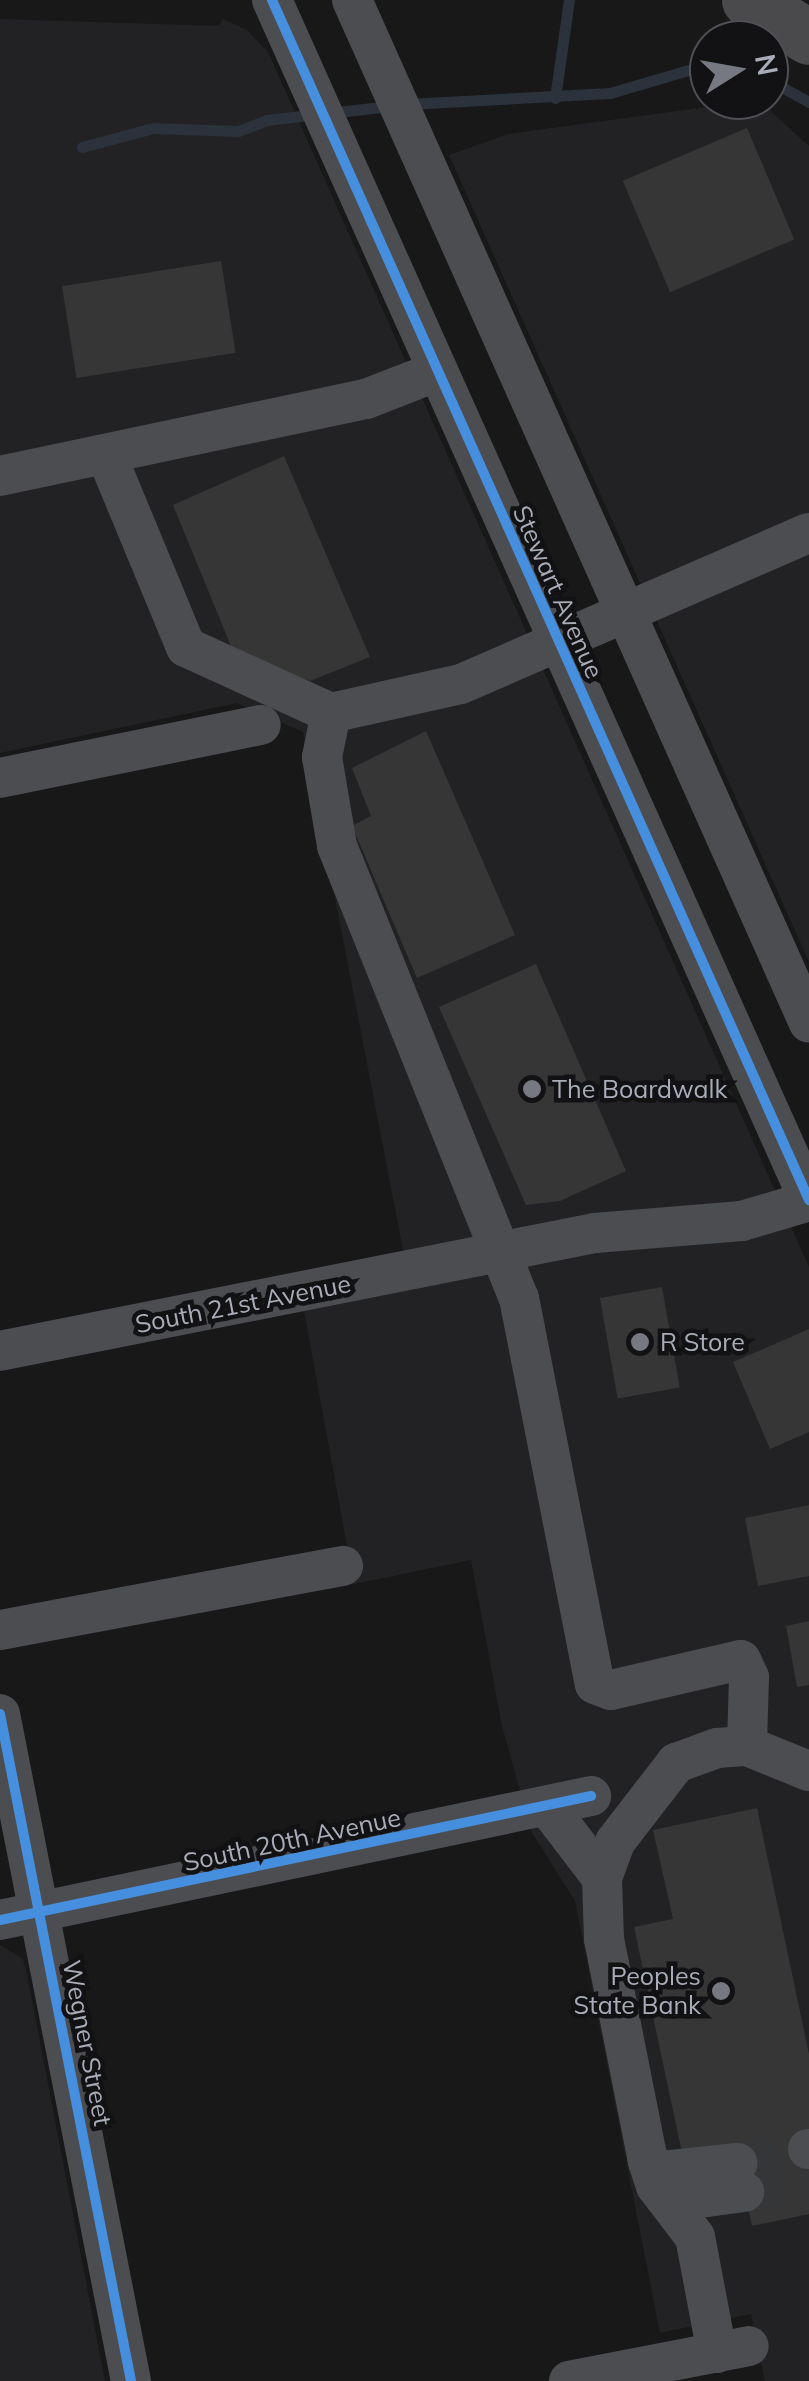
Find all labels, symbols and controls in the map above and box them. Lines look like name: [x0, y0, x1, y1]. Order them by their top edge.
north arrow: [689, 20, 789, 120]
text: N: [748, 51, 786, 78]
street label: Stewart Avenue: [506, 501, 610, 683]
place label: The Boardwalk: [552, 1074, 727, 1104]
marker: The Boardwalk: [521, 1078, 543, 1100]
street label: South 21st Avenue: [133, 1268, 353, 1340]
place label: R Store: [660, 1327, 745, 1357]
marker: R Store: [629, 1331, 651, 1353]
street label: South 20th Avenue: [181, 1802, 403, 1878]
street label: Wegner Street: [56, 1958, 118, 2128]
place label: Peoples State Bank: [573, 1962, 701, 2021]
marker: Peoples State Bank: [710, 1980, 732, 2002]

